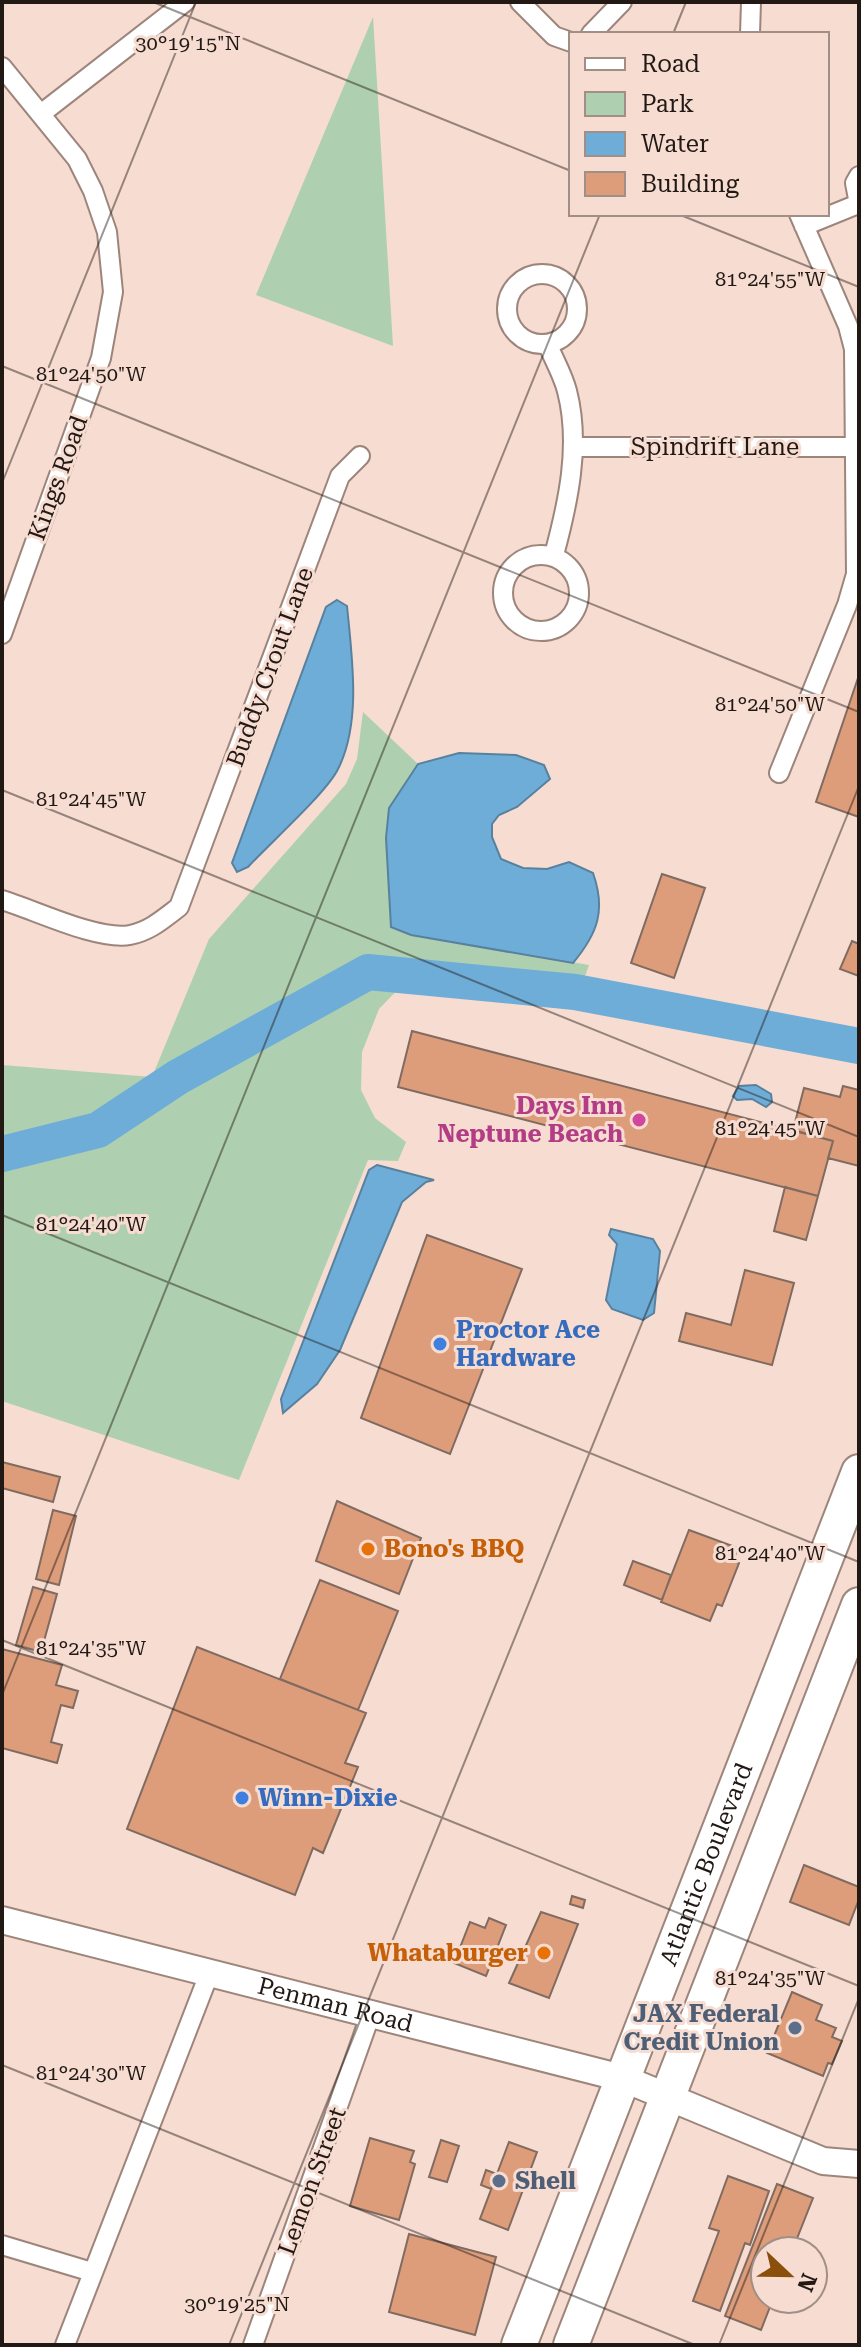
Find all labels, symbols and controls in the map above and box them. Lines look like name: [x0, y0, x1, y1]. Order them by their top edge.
text: 30°19'15"N: [135, 31, 241, 55]
legend: [569, 32, 829, 216]
text: Road: [641, 50, 700, 78]
text: Park: [641, 90, 694, 118]
text: Water: [641, 130, 709, 158]
text: Building: [641, 170, 739, 198]
text: 81°24'55"W: [715, 267, 826, 291]
text: 81°24'50"W: [36, 362, 147, 386]
street label: Kings Road: [23, 412, 93, 544]
street label: Spindrift Lane: [631, 433, 799, 461]
street label: Buddy Crout Lane: [221, 563, 319, 771]
text: 81°24'50"W: [715, 692, 826, 716]
text: 81°24'45"W: [36, 787, 147, 811]
place label: Days Inn Neptune Beach: [437, 1092, 623, 1148]
marker: Days Inn Neptune Beach: [630, 1111, 648, 1129]
text: 81°24'45"W: [715, 1116, 826, 1140]
text: 81°24'40"W: [36, 1212, 147, 1236]
place label: Proctor Ace Hardware: [456, 1316, 600, 1372]
marker: Proctor Ace Hardware: [431, 1335, 449, 1353]
place label: Bono's BBQ: [384, 1535, 524, 1563]
marker: Bono's BBQ: [359, 1540, 377, 1558]
text: 81°24'40"W: [715, 1541, 826, 1565]
text: 81°24'35"W: [36, 1636, 147, 1660]
street label: Atlantic Boulevard: [654, 1759, 758, 1970]
place label: Winn-Dixie: [258, 1784, 398, 1812]
marker: Winn-Dixie: [233, 1789, 251, 1807]
place label: Whataburger: [367, 1939, 528, 1967]
marker: Whataburger: [535, 1944, 553, 1962]
text: 81°24'35"W: [715, 1966, 826, 1990]
street label: Penman Road: [255, 1972, 416, 2038]
place label: JAX Federal Credit Union: [624, 2000, 779, 2056]
marker: JAX Federal Credit Union: [786, 2019, 804, 2037]
text: 81°24'30"W: [36, 2061, 147, 2085]
street label: Lemon Street: [272, 2103, 352, 2259]
place label: Shell: [515, 2167, 576, 2195]
marker: Shell: [490, 2172, 508, 2190]
north arrow: [749, 2235, 829, 2315]
text: N: [792, 2270, 822, 2295]
text: 30°19'25"N: [184, 2292, 290, 2316]

